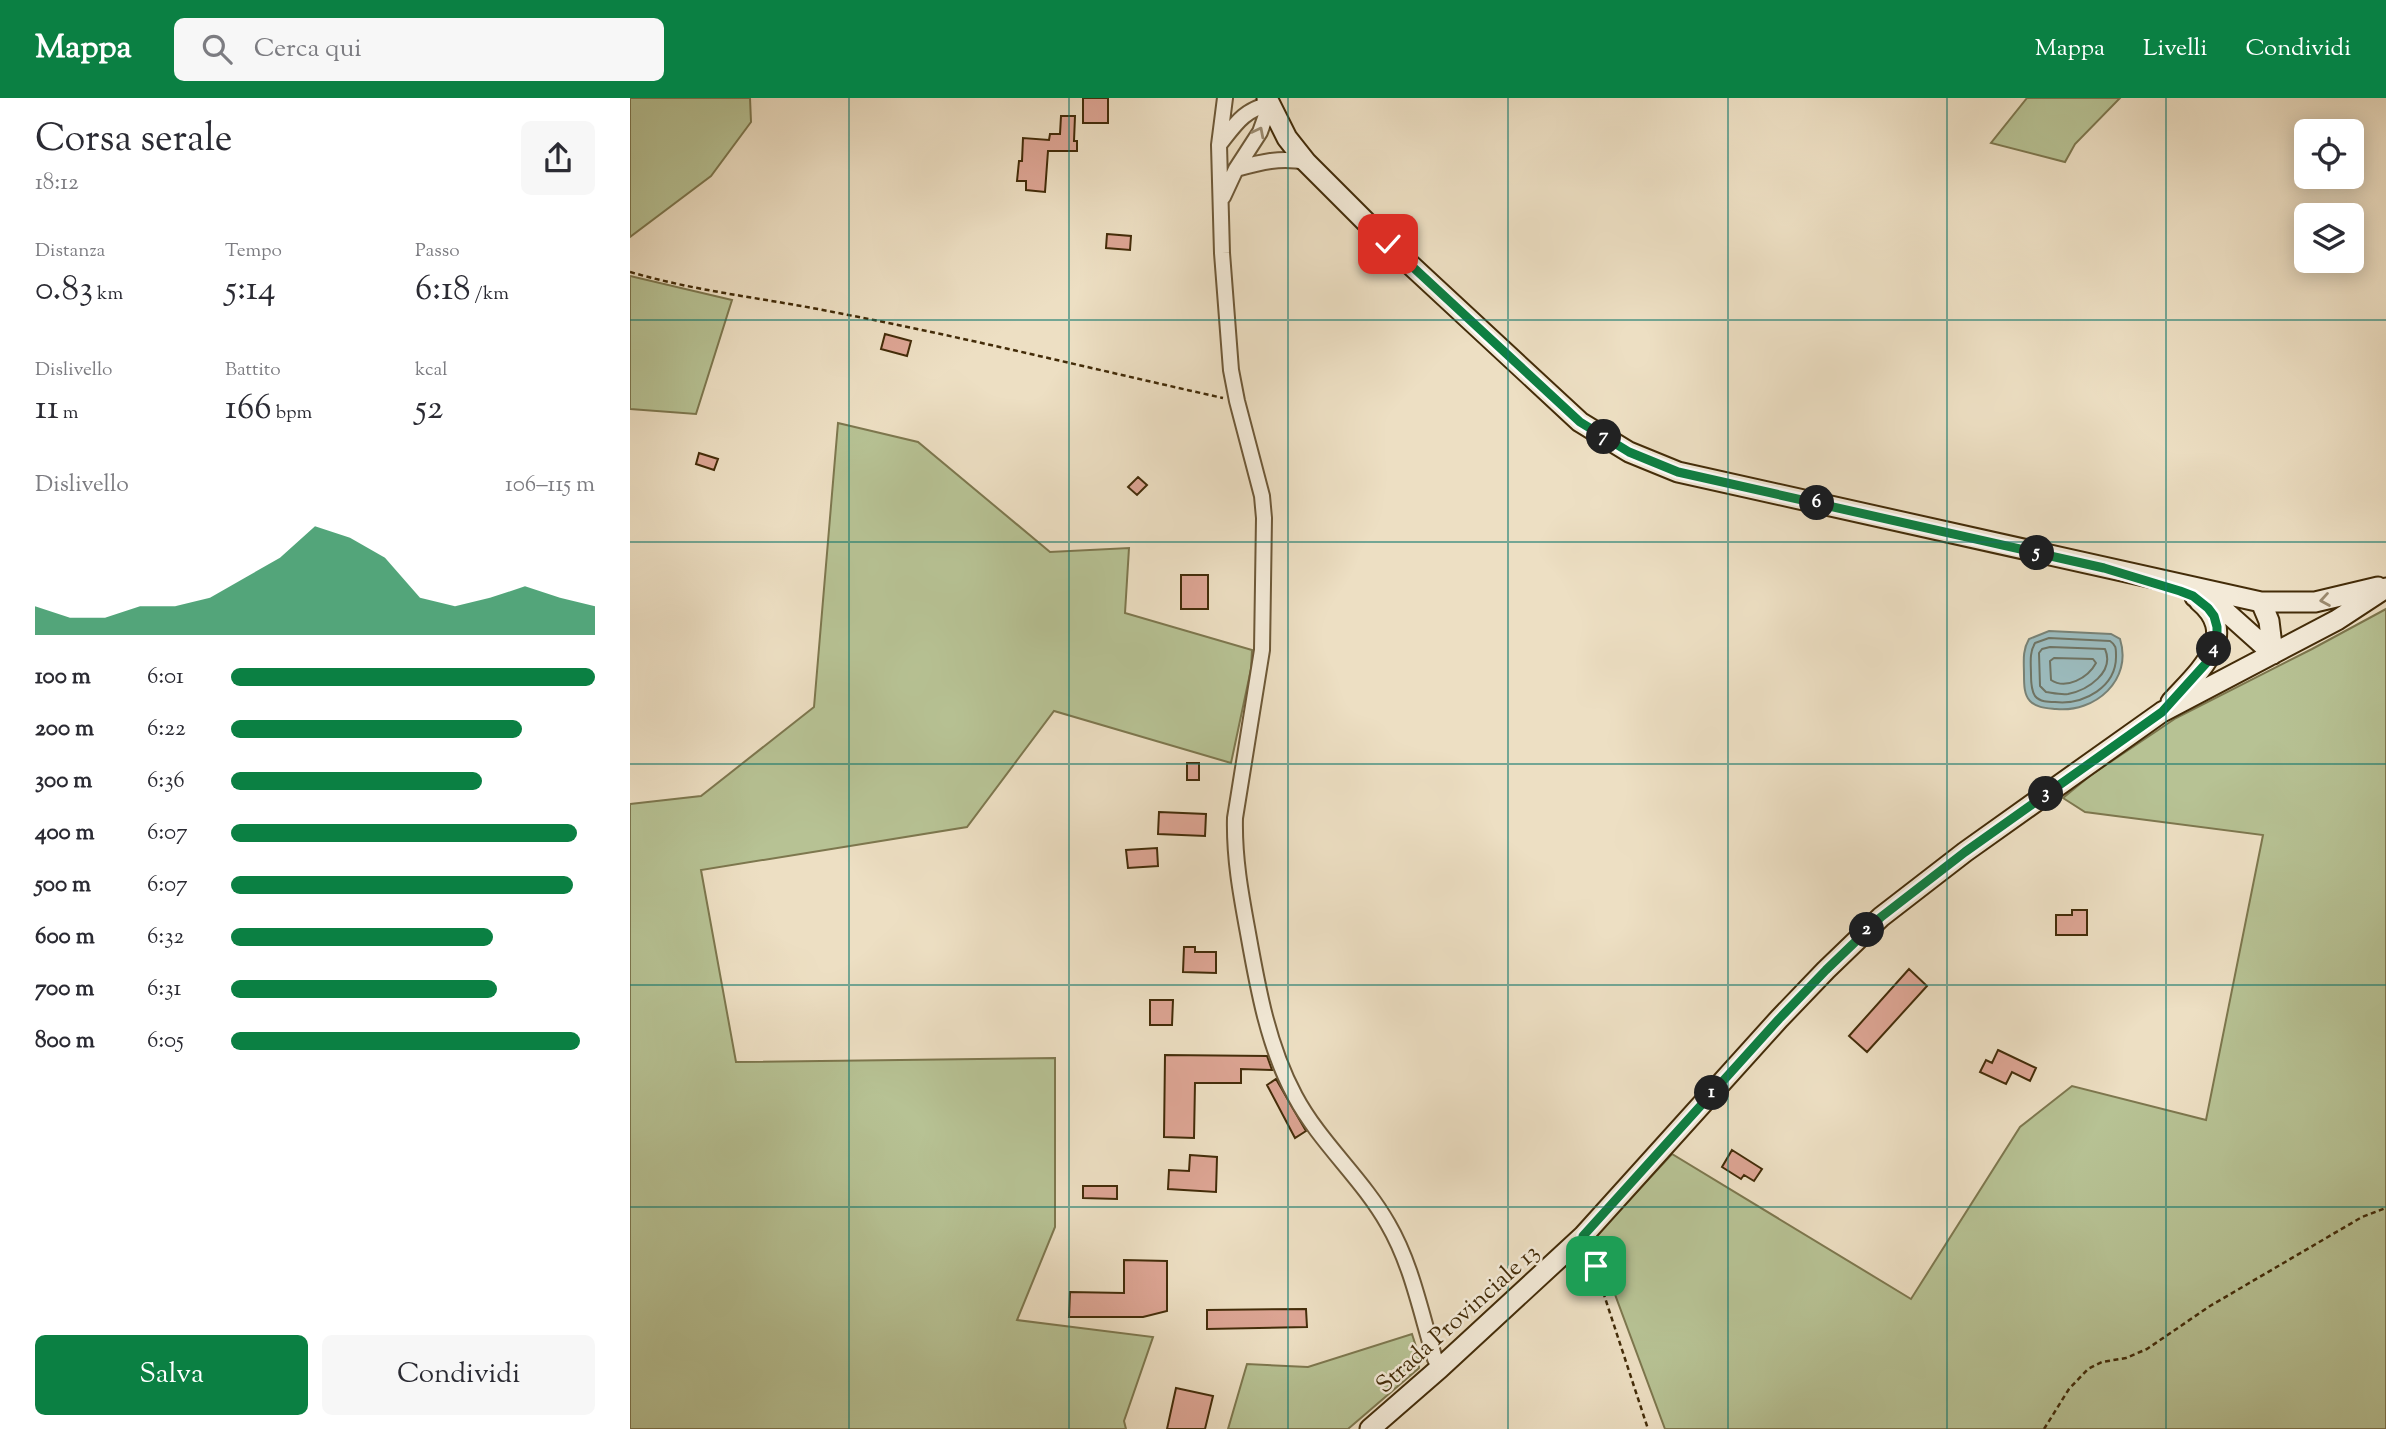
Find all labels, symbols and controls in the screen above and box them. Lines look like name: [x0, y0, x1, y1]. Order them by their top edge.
search box: [174, 18, 664, 81]
text: Mappa: [35, 25, 132, 73]
icon: search: [198, 30, 236, 68]
text: Cerca qui: [254, 31, 362, 68]
text: Mappa: [2035, 32, 2105, 66]
text: Livelli: [2143, 32, 2207, 66]
text: Condividi: [2245, 32, 2351, 66]
text: Corsa serale: [35, 114, 233, 168]
map controls: [2294, 119, 2364, 273]
button: locate: [2294, 119, 2364, 189]
button: share: [521, 121, 595, 195]
one-way arrow: [1250, 127, 1264, 140]
text: 18:12: [35, 167, 79, 200]
button: layers: [2294, 203, 2364, 273]
pin: [1358, 214, 1418, 274]
icon: check: [1369, 225, 1407, 263]
text: Distanza: [35, 238, 105, 265]
text: Tempo: [225, 238, 282, 265]
text: Passo: [415, 238, 460, 265]
text: 0.83: [35, 265, 93, 316]
text: 5:14: [225, 265, 276, 316]
text: 6:18: [415, 265, 471, 316]
text: km: [93, 281, 123, 308]
text: /km: [471, 281, 509, 308]
text: Dislivello: [35, 357, 112, 384]
text: Battito: [225, 357, 281, 384]
text: kcal: [415, 357, 448, 384]
text: 11: [35, 384, 59, 435]
text: 166: [225, 384, 272, 435]
text: 52: [415, 384, 443, 435]
text: m: [59, 400, 79, 427]
text: bpm: [272, 400, 312, 427]
pin: 7: [1586, 420, 1622, 454]
text: 7: [1599, 423, 1608, 450]
text: Dislivello: [35, 469, 129, 502]
text: 106–115 m: [505, 469, 595, 502]
pin: 6: [1800, 486, 1834, 520]
text: 6: [1812, 489, 1821, 516]
pin: 5: [2020, 536, 2054, 570]
text: 5: [2033, 539, 2040, 566]
one-way arrow: [2319, 592, 2330, 607]
pin: 4: [2196, 632, 2232, 666]
text: 4: [2209, 635, 2218, 662]
text: 100 m: [35, 661, 91, 694]
text: 6:01: [147, 661, 184, 694]
text: 200 m: [35, 713, 94, 746]
text: 6:22: [147, 713, 186, 746]
text: 300 m: [35, 765, 92, 798]
text: 6:36: [147, 765, 185, 798]
pin: 3: [2028, 776, 2064, 812]
text: 3: [2042, 780, 2049, 807]
text: 400 m: [35, 817, 95, 850]
text: 6:07: [147, 817, 188, 850]
text: 500 m: [35, 869, 91, 902]
text: 6:07: [147, 869, 188, 902]
pin: 2: [1850, 912, 1884, 948]
text: 2: [1862, 916, 1871, 943]
text: 600 m: [35, 921, 95, 954]
text: 6:32: [147, 921, 184, 954]
text: 700 m: [35, 973, 94, 1006]
text: 6:31: [147, 973, 181, 1006]
text: 800 m: [35, 1025, 95, 1058]
text: 6:05: [147, 1025, 184, 1058]
pin: 1: [1694, 1076, 1730, 1110]
text: 1: [1708, 1079, 1715, 1106]
pin: [1566, 1236, 1626, 1296]
street label: Strada Provinciale 13: [1369, 1237, 1547, 1402]
icon: arrive: [1577, 1247, 1615, 1285]
button: Salva: [35, 1335, 308, 1415]
button: Condividi: [322, 1335, 595, 1415]

